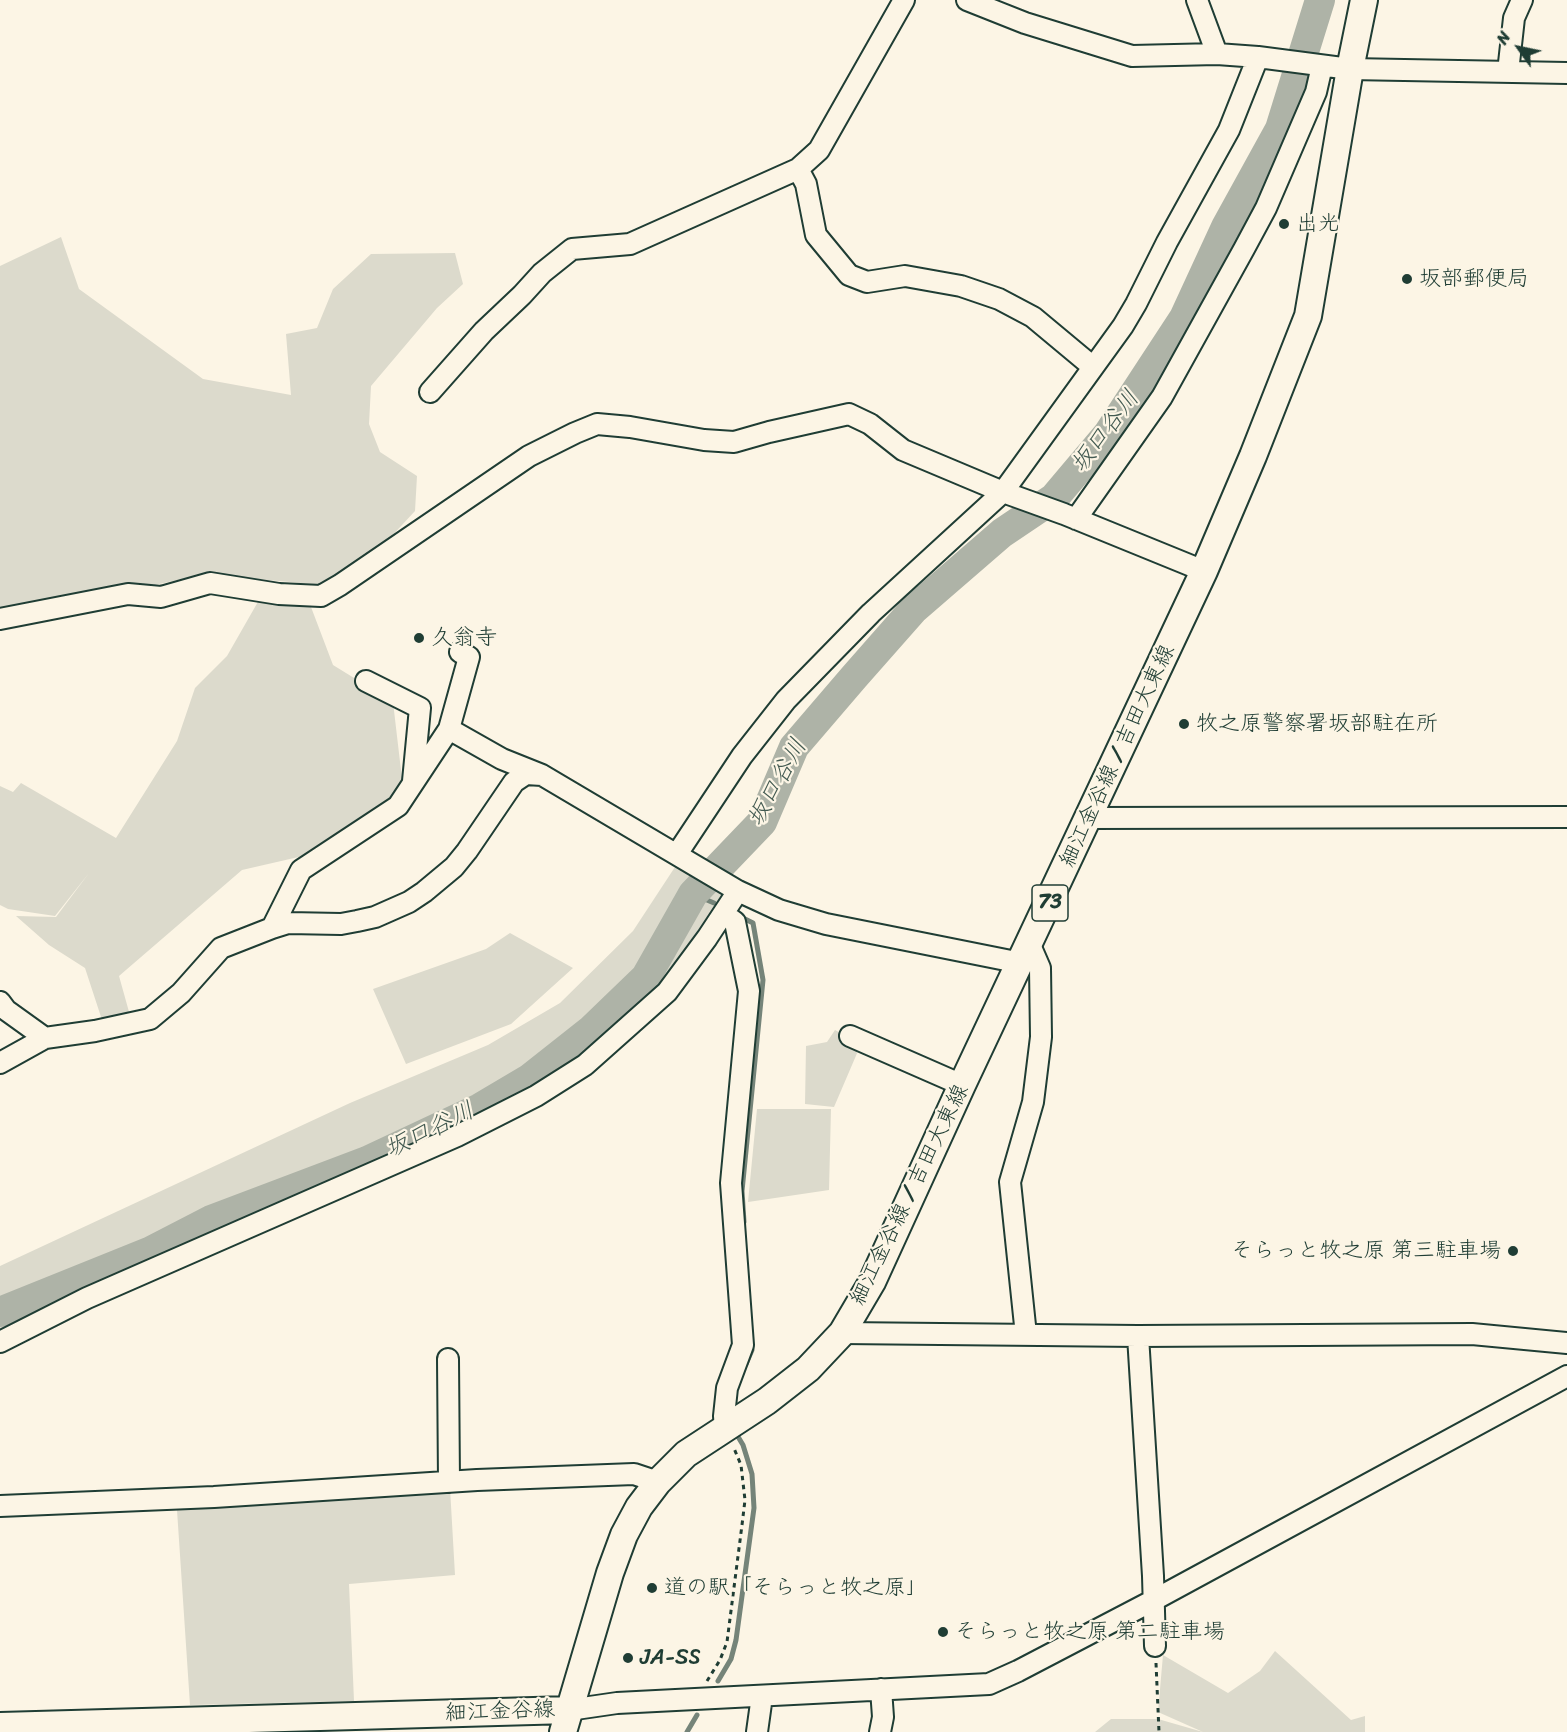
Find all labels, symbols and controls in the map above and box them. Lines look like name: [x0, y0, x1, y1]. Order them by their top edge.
north arrow: [1489, 18, 1549, 78]
text: N: [1488, 25, 1519, 50]
place label: 出光: [1296, 211, 1340, 237]
marker: 出光: [1277, 217, 1291, 231]
place label: 坂部郵便局: [1419, 266, 1529, 292]
marker: 坂部郵便局: [1400, 272, 1414, 286]
water label: 坂口谷川: [1066, 385, 1146, 479]
place label: 久翁寺: [431, 625, 497, 651]
marker: 久翁寺: [412, 631, 426, 645]
street label: 細江金谷線 / 吉田大東線: [1055, 641, 1181, 871]
place label: 牧之原警察署坂部駐在所: [1196, 711, 1438, 737]
marker: 牧之原警察署坂部駐在所: [1177, 717, 1191, 731]
water label: 坂口谷川: [742, 734, 814, 832]
road number: 73: [1032, 885, 1068, 921]
street label: 細江金谷線 / 吉田大東線: [845, 1080, 975, 1310]
water label: 坂口谷川: [381, 1097, 479, 1165]
place label: そらっと牧之原 第三駐車場: [1231, 1238, 1501, 1264]
marker: そらっと牧之原 第三駐車場: [1506, 1244, 1520, 1258]
place label: 道の駅「そらっと牧之原」: [664, 1575, 928, 1601]
marker: 道の駅「そらっと牧之原」: [645, 1581, 659, 1595]
place label: そらっと牧之原 第二駐車場: [955, 1619, 1225, 1645]
marker: そらっと牧之原 第二駐車場: [936, 1625, 950, 1639]
place label: JA-SS: [640, 1645, 701, 1671]
marker: JA-SS: [621, 1651, 635, 1665]
street label: 細江金谷線: [445, 1697, 555, 1727]

